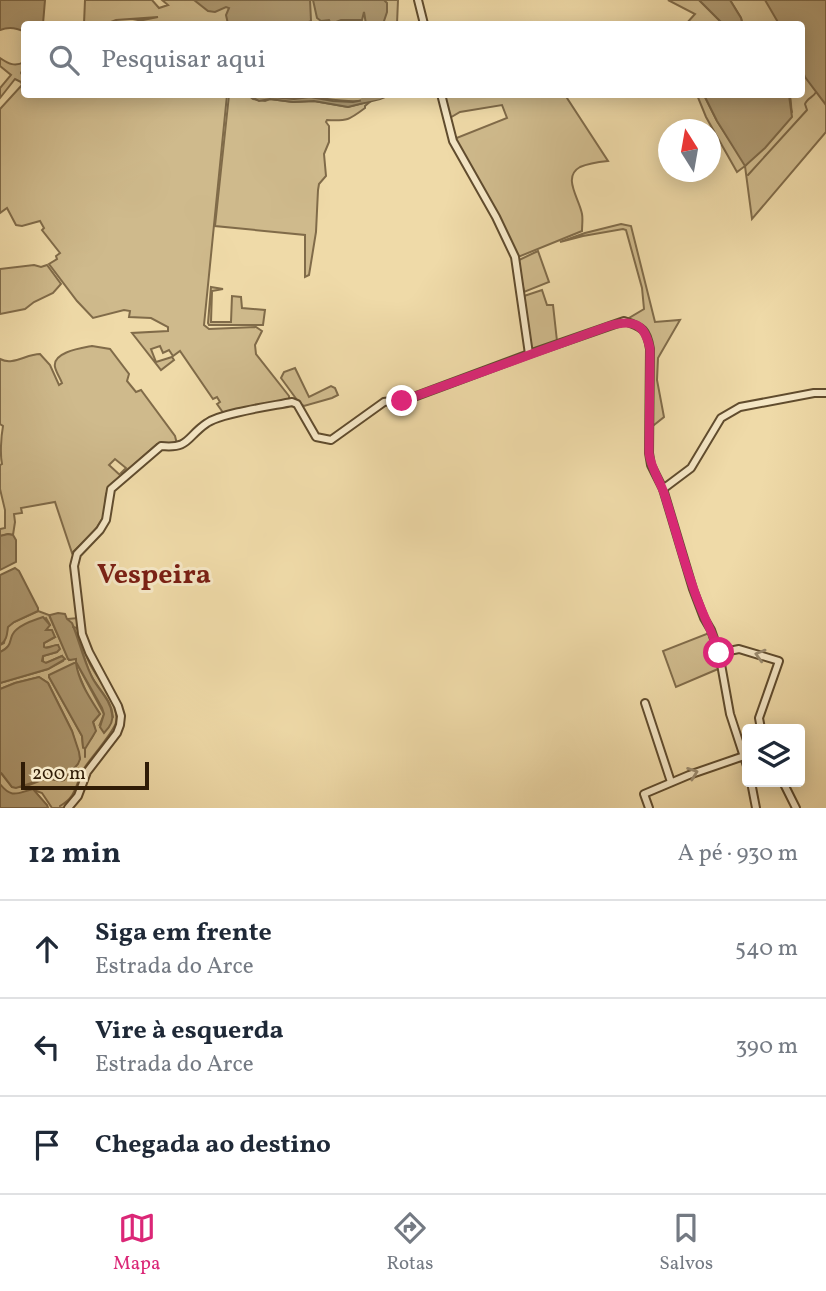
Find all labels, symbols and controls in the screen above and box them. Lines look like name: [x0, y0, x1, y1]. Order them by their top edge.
search box: [21, 21, 805, 98]
icon: search: [45, 41, 83, 79]
text: Pesquisar aqui: [101, 42, 266, 78]
north arrow: [658, 119, 721, 182]
route end: [386, 385, 417, 416]
district label: Vespeira: [97, 556, 211, 595]
route start: [703, 637, 734, 668]
one-way arrow: [754, 649, 766, 664]
map controls: [742, 724, 805, 787]
button: layers: [742, 724, 805, 787]
scale bar: [21, 759, 149, 791]
text: 200 m: [32, 761, 86, 787]
one-way arrow: [687, 768, 699, 782]
text: 12 min: [28, 833, 121, 875]
text: A pé · 930 m: [678, 838, 798, 870]
text: Siga em frente: [95, 915, 272, 951]
icon: ahead: [28, 930, 66, 968]
text: 540 m: [735, 933, 798, 965]
text: Estrada do Arce: [95, 951, 254, 983]
text: Vire à esquerda: [95, 1013, 284, 1049]
icon: left: [28, 1028, 66, 1066]
text: 390 m: [735, 1031, 798, 1063]
text: Estrada do Arce: [95, 1049, 254, 1081]
icon: arrive: [28, 1126, 66, 1164]
text: Chegada ao destino: [95, 1127, 331, 1163]
tab: Mapa: [113, 1209, 160, 1277]
tab: Rotas: [386, 1209, 433, 1277]
tab: Salvos: [659, 1209, 713, 1277]

